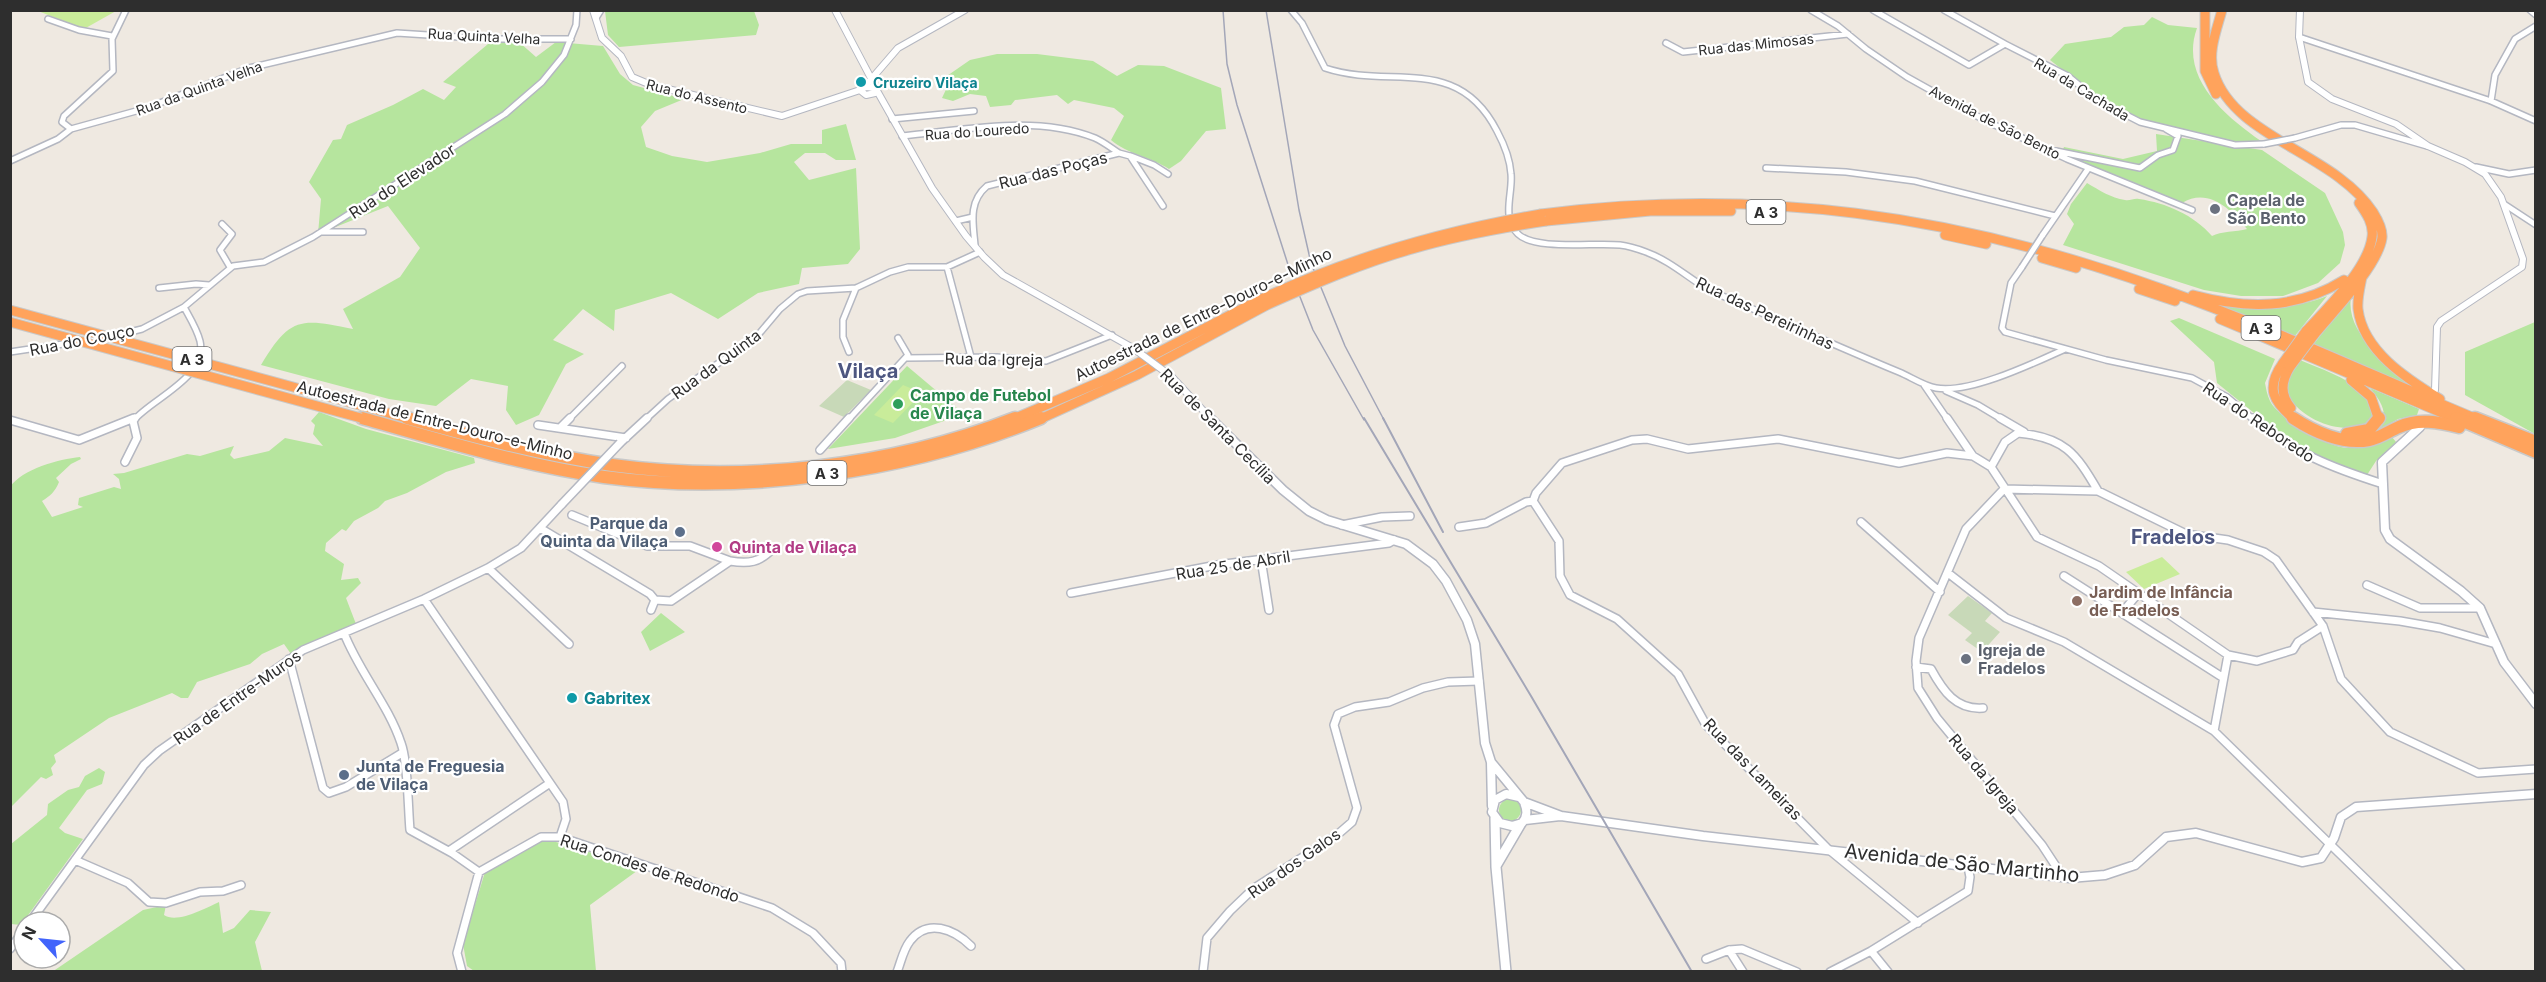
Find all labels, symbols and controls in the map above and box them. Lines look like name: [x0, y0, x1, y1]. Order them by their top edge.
street label: Rua Quinta Velha: [427, 25, 541, 47]
street label: Rua das Mimosas: [1697, 29, 1815, 59]
street label: Rua da Cachada: [2031, 54, 2133, 124]
street label: Rua da Quinta Velha: [134, 57, 264, 119]
place label: Cruzeiro Vilaça: [873, 74, 978, 91]
street label: Rua do Assento: [645, 75, 749, 117]
marker: Cruzeiro Vilaça: [854, 75, 868, 89]
street label: Avenida de São Bento: [1927, 82, 2063, 162]
street label: Rua do Louredo: [924, 119, 1030, 143]
street label: Rua do Elevador: [345, 139, 459, 223]
street label: Rua das Poças: [997, 147, 1109, 193]
place label: Capela de São Bento: [2227, 190, 2306, 228]
road number: A 3: [1746, 200, 1786, 224]
marker: Capela de São Bento: [2208, 202, 2222, 216]
street label: Autoestrada de Entre-Douro-e-Minho: [1071, 243, 1335, 385]
street label: Rua das Pereirinhas: [1693, 272, 1837, 354]
road number: A 3: [2242, 316, 2280, 340]
street label: Rua do Couço: [28, 320, 136, 360]
street label: Rua da Quinta: [667, 325, 765, 403]
road number: A 3: [172, 347, 212, 371]
street label: Rua da Igreja: [945, 348, 1043, 370]
district label: Vilaça: [838, 359, 898, 383]
street label: Rua de Santa Cecília: [1156, 364, 1280, 488]
street label: Autoestrada de Entre-Douro-e-Minho: [295, 376, 575, 464]
street label: Rua do Reboredo: [2199, 377, 2319, 467]
place label: Campo de Futebol de Vilaça: [910, 385, 1051, 423]
marker: Campo de Futebol de Vilaça: [891, 397, 905, 411]
road number: A 3: [808, 461, 846, 485]
place label: Parque da Quinta da Vilaça: [540, 513, 668, 551]
marker: Parque da Quinta da Vilaça: [673, 525, 687, 539]
district label: Fradelos: [2131, 525, 2215, 549]
place label: Quinta de Vilaça: [729, 537, 857, 557]
marker: Quinta de Vilaça: [710, 540, 724, 554]
street label: Rua 25 de Abril: [1174, 546, 1292, 584]
place label: Jardim de Infância de Fradelos: [2089, 582, 2233, 620]
marker: Jardim de Infância de Fradelos: [2070, 594, 2084, 608]
place label: Igreja de Fradelos: [1978, 640, 2045, 678]
street label: Rua de Entre-Muros: [169, 645, 305, 749]
marker: Igreja de Fradelos: [1959, 652, 1973, 666]
place label: Gabritex: [584, 688, 651, 708]
marker: Gabritex: [565, 691, 579, 705]
street label: Rua das Lameiras: [1699, 714, 1807, 824]
street label: Rua da Igreja: [1945, 730, 2023, 818]
place label: Junta de Freguesia de Vilaça: [356, 756, 505, 794]
marker: Junta de Freguesia de Vilaça: [337, 768, 351, 782]
street label: Rua dos Galos: [1244, 824, 1344, 902]
street label: Rua Condes de Redondo: [558, 830, 742, 906]
street label: Avenida de São Martinho: [1843, 839, 2081, 887]
north arrow: [12, 910, 72, 970]
text: N: [17, 923, 40, 943]

